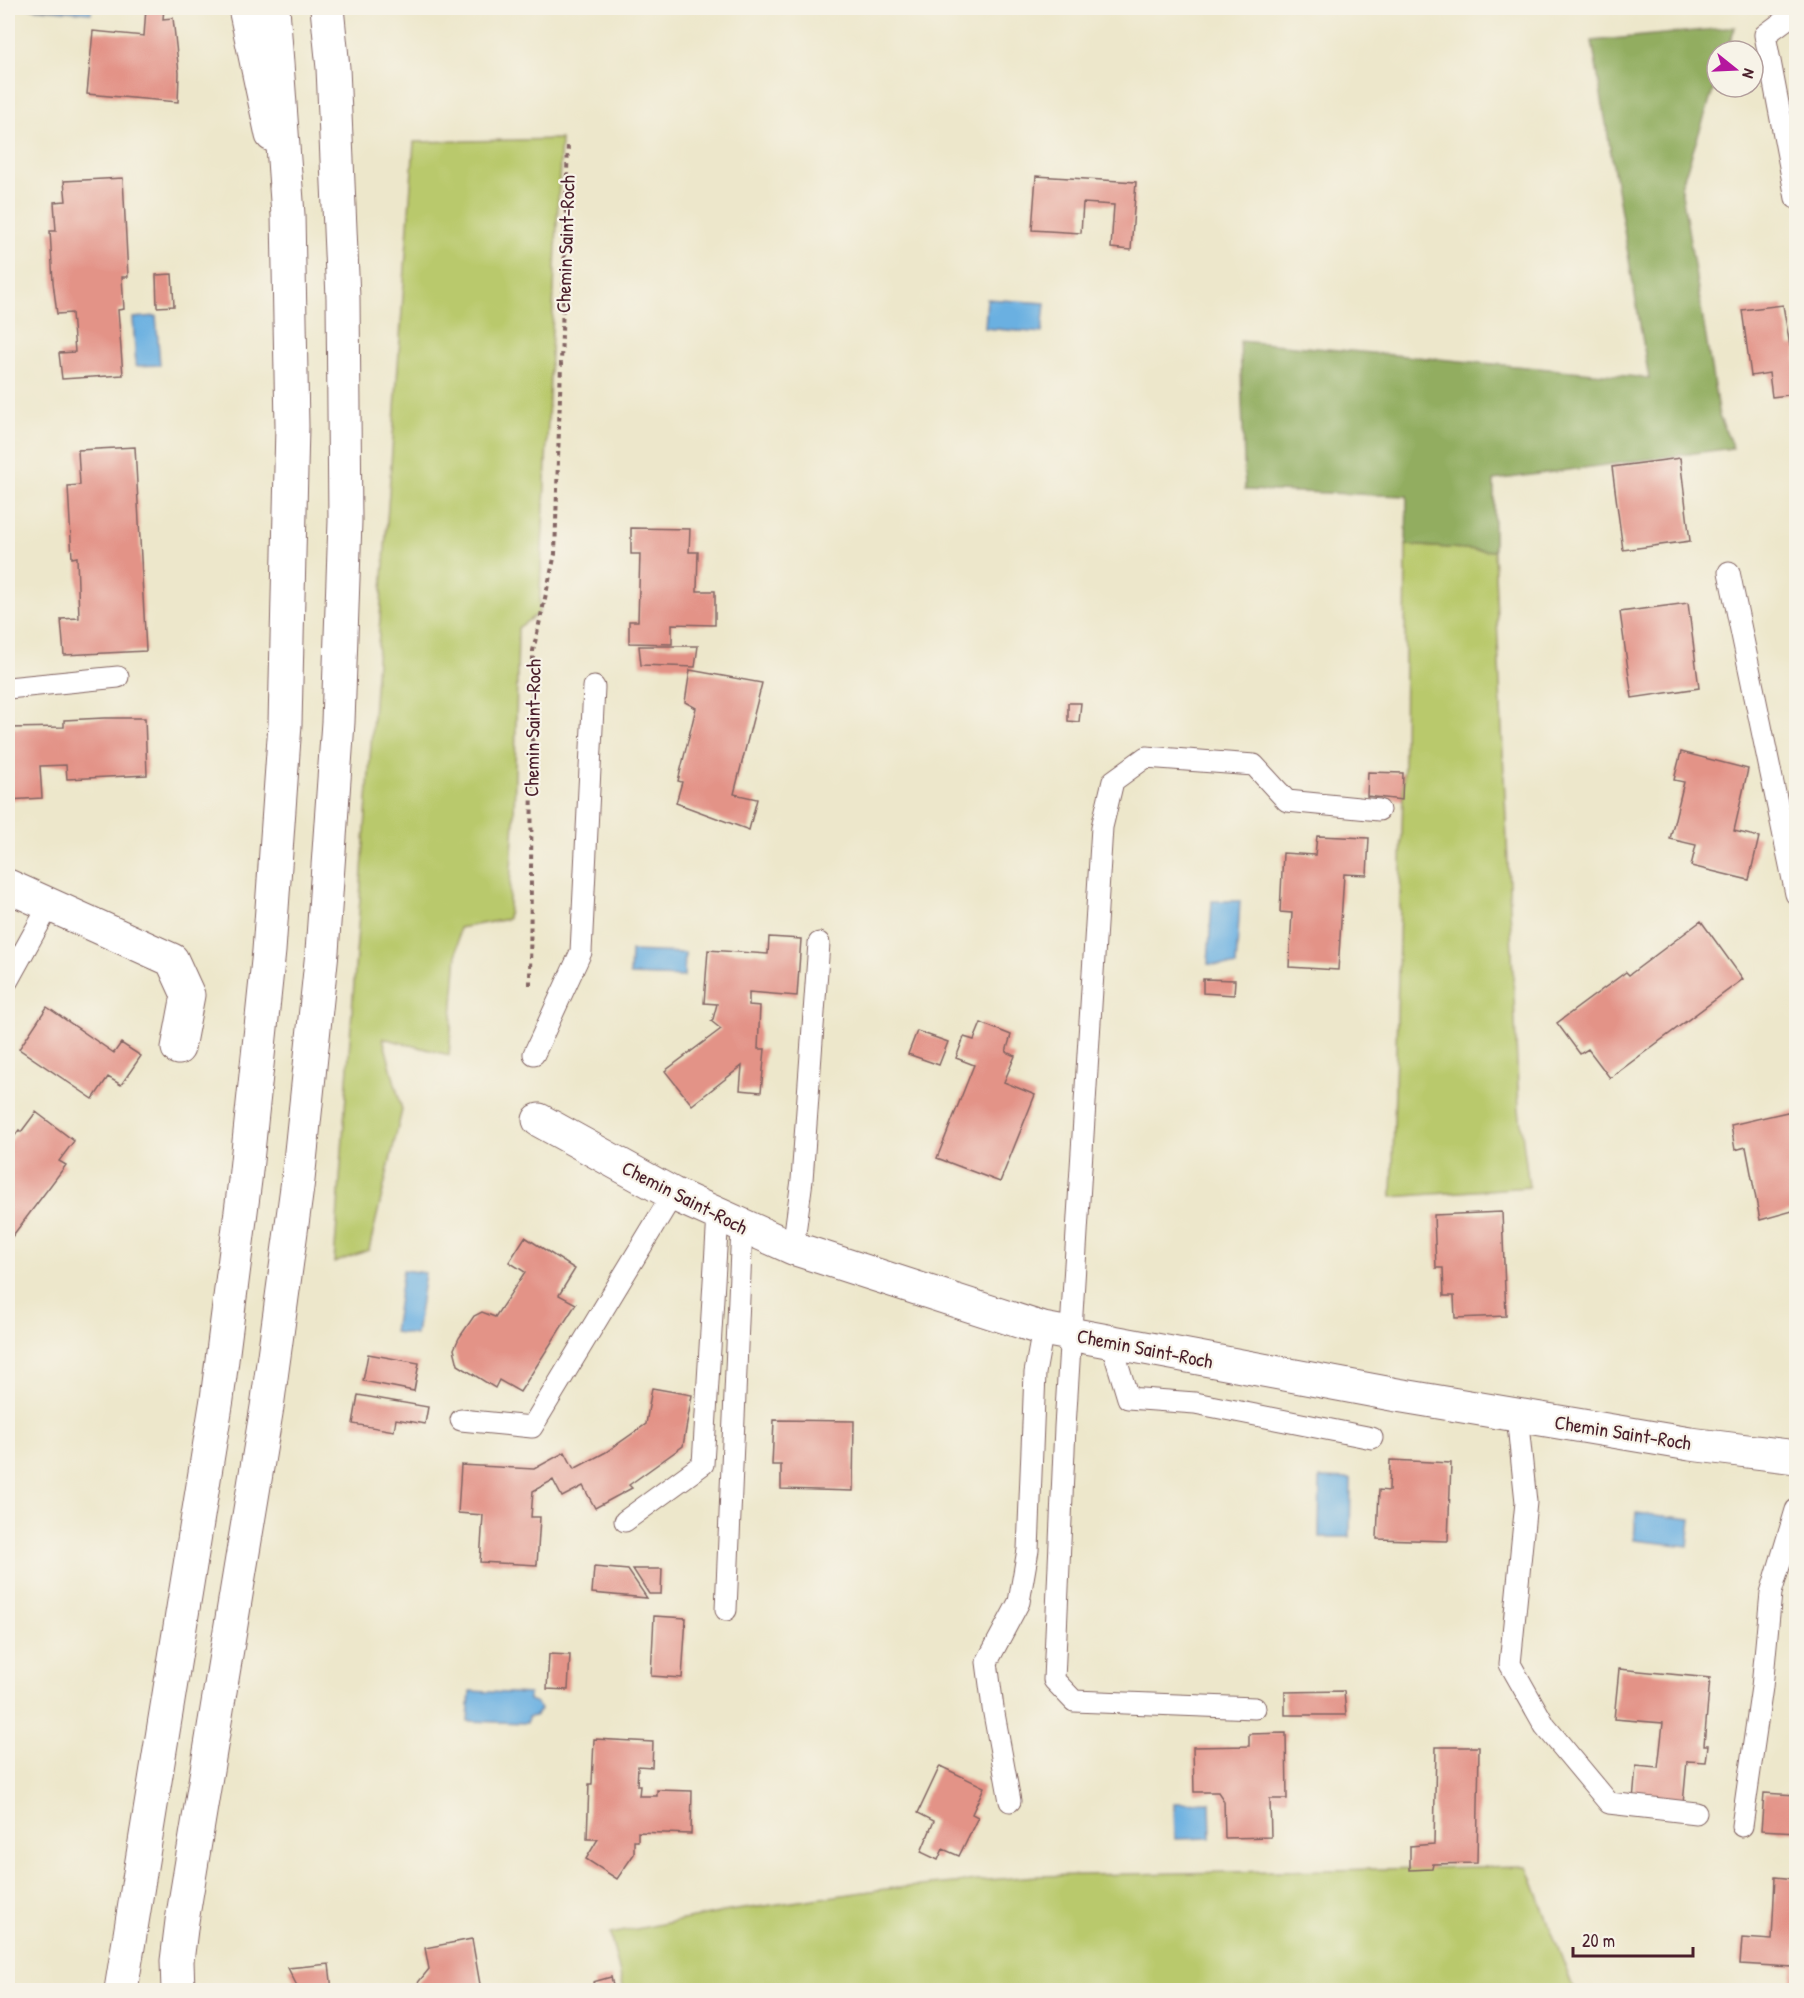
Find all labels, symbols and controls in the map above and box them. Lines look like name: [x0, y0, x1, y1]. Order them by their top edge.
north arrow: [1705, 39, 1765, 99]
text: N: [1737, 66, 1761, 82]
street label: Chemin Saint-Roch: [549, 175, 581, 313]
street label: Chemin Saint-Roch: [517, 659, 547, 797]
street label: Chemin Saint-Roch: [617, 1154, 753, 1240]
street label: Chemin Saint-Roch: [1075, 1322, 1215, 1374]
street label: Chemin Saint-Roch: [1553, 1408, 1693, 1456]
scale bar: [1573, 1920, 1693, 1958]
text: 20 m: [1582, 1928, 1615, 1953]

